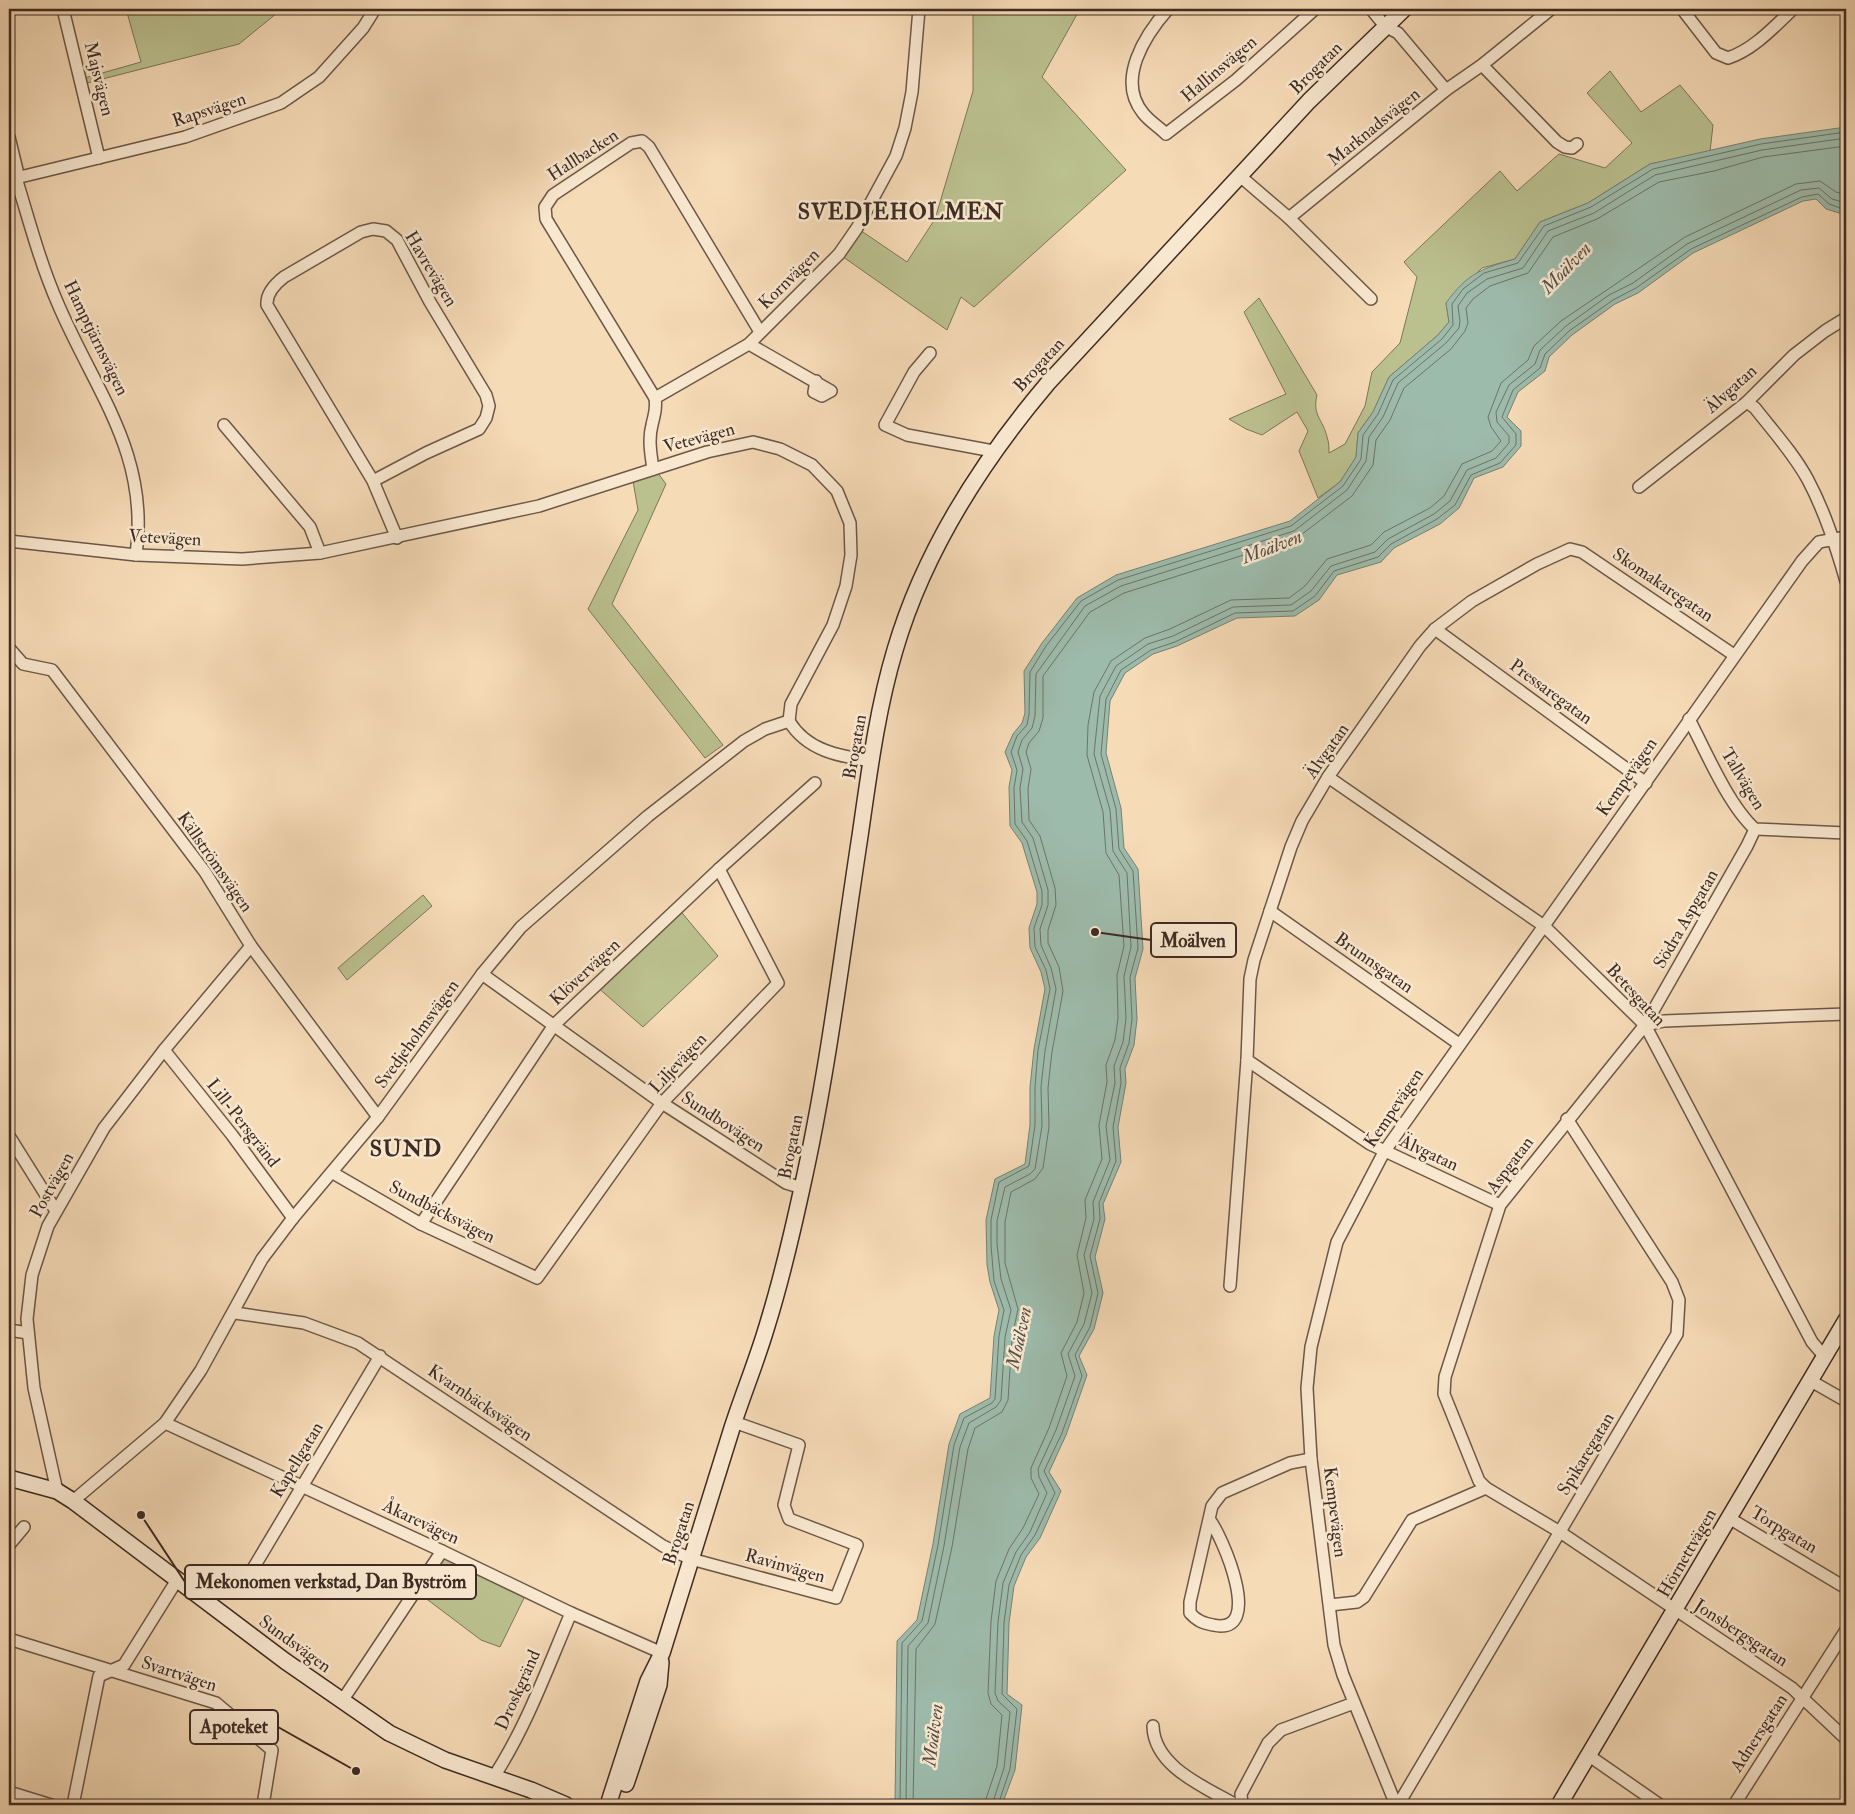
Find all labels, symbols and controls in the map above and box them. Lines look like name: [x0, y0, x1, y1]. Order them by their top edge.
street label: Hallinsvägen: [1176, 31, 1262, 107]
street label: Brogatan: [1285, 37, 1347, 99]
street label: Majsvägen: [79, 39, 119, 119]
street label: Marknadsvägen: [1323, 83, 1425, 171]
street label: Rapsvägen: [169, 87, 249, 133]
street label: Hallbacken: [543, 124, 623, 186]
district label: SVEDJEHOLMEN: [798, 198, 1004, 227]
street label: Havrevägen: [399, 227, 463, 311]
water label: Moälven: [1535, 237, 1596, 300]
street label: Kornvägen: [753, 243, 825, 315]
street label: Hamptjärnsvägen: [58, 277, 134, 399]
street label: Brogatan: [1008, 333, 1070, 397]
street label: Älvgatan: [1699, 360, 1762, 419]
street label: Vetevägen: [661, 417, 737, 459]
street label: Vetevägen: [128, 525, 202, 551]
water label: Moälven: [1237, 525, 1306, 570]
street label: Skomakaregatan: [1608, 543, 1718, 627]
street label: Pressaregatan: [1505, 654, 1597, 730]
street label: Brogatan: [838, 713, 872, 781]
street label: Älvgatan: [1299, 719, 1354, 784]
street label: Kempevägen: [1591, 733, 1663, 821]
street label: Tallvägen: [1715, 744, 1771, 814]
street label: Källströmsvägen: [172, 807, 258, 917]
street label: Södra Aspgatan: [1648, 865, 1724, 973]
callout: Moälven: [1151, 923, 1236, 957]
street label: Brunnsgatan: [1330, 927, 1418, 999]
text: Moälven: [1159, 929, 1226, 953]
street label: Klövervägen: [545, 933, 625, 1011]
street label: Betesgatan: [1601, 959, 1671, 1031]
street label: Svedjeholmsvägen: [370, 975, 464, 1093]
street label: Liljevägen: [644, 1028, 712, 1098]
street label: Kempevägen: [1359, 1064, 1429, 1152]
street label: Lill-Persgränd: [201, 1074, 285, 1172]
street label: Sundbovägen: [677, 1086, 769, 1158]
street label: Brogatan: [773, 1113, 809, 1181]
street label: Älvgatan: [1395, 1129, 1462, 1177]
street label: Aspgatan: [1481, 1132, 1539, 1199]
district label: SUND: [370, 1135, 442, 1163]
street label: Postvägen: [25, 1148, 79, 1222]
street label: Sundbäcksvägen: [385, 1175, 499, 1249]
water label: Moälven: [1001, 1305, 1037, 1372]
street label: Kvarnbäcksvägen: [423, 1359, 537, 1447]
street label: Spikaregatan: [1552, 1408, 1620, 1500]
street label: Kapellgatan: [265, 1418, 329, 1502]
street label: Kempevägen: [1318, 1465, 1352, 1559]
street label: Åkarevägen: [378, 1494, 463, 1550]
street label: Brogatan: [658, 1498, 700, 1568]
street label: Torpgatan: [1746, 1501, 1822, 1559]
street label: Hörnettvägen: [1652, 1504, 1722, 1602]
street label: Ravinvägen: [742, 1544, 828, 1588]
callout: Mekonomen verkstad, Dan Byström: [185, 1565, 476, 1599]
text: Mekonomen verkstad, Dan Byström: [195, 1570, 467, 1595]
street label: Jonsbergsgatan: [1689, 1593, 1792, 1672]
street label: Sundsvägen: [254, 1610, 336, 1678]
street label: Droskgränd: [490, 1646, 546, 1734]
street label: Svartvägen: [138, 1651, 220, 1697]
street label: Adnersgatan: [1725, 1690, 1793, 1777]
water label: Moälven: [917, 1702, 949, 1769]
callout: Apoteket: [190, 1710, 278, 1744]
text: Apoteket: [199, 1715, 269, 1740]

